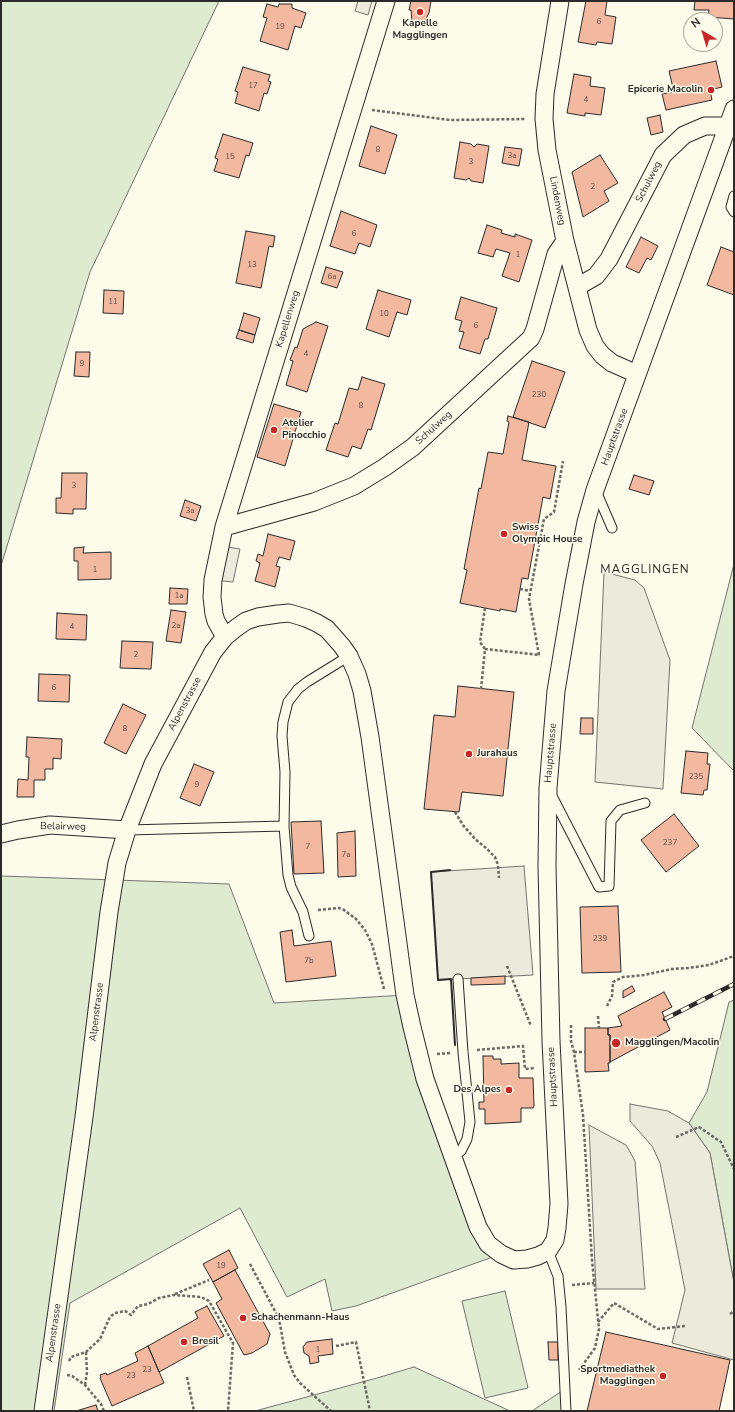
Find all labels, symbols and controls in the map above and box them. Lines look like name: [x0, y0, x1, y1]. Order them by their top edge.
marker: Kapelle Magglingen: [415, 7, 425, 17]
north arrow: [683, 12, 723, 52]
text: N: [688, 14, 704, 31]
house number: 6: [597, 17, 601, 27]
place label: Kapelle Magglingen: [392, 18, 448, 42]
house number: 19: [275, 22, 285, 32]
house number: 17: [248, 81, 258, 91]
place label: Epicerie Macolin: [628, 84, 703, 96]
marker: Epicerie Macolin: [706, 85, 716, 95]
house number: 4: [584, 95, 588, 105]
house number: 8: [376, 145, 380, 155]
house number: 3a: [507, 151, 517, 161]
house number: 15: [225, 152, 235, 162]
house number: 3: [469, 157, 473, 167]
street label: Schulweg: [634, 159, 664, 205]
street label: Lindenweg: [546, 175, 568, 227]
house number: 2: [591, 182, 595, 192]
house number: 6: [352, 229, 356, 239]
house number: 1: [516, 250, 520, 260]
house number: 13: [247, 260, 257, 270]
house number: 6a: [327, 272, 337, 282]
street label: Kapellenweg: [274, 289, 302, 349]
house number: 11: [108, 297, 118, 307]
house number: 10: [379, 309, 389, 319]
house number: 6: [474, 321, 478, 331]
house number: 4: [304, 349, 308, 359]
house number: 9: [80, 359, 84, 369]
house number: 230: [532, 390, 546, 400]
house number: 8: [359, 401, 363, 411]
street label: Hauptstrasse: [599, 407, 631, 467]
street label: Schulweg: [413, 409, 455, 447]
place label: Atelier Pinocchio: [282, 418, 326, 442]
marker: Atelier Pinocchio: [269, 425, 279, 435]
house number: 3: [72, 481, 76, 491]
house number: 3a: [185, 506, 195, 516]
place label: Swiss Olympic House: [512, 522, 582, 546]
marker: Swiss Olympic House: [499, 529, 509, 539]
district label: MAGGLINGEN: [600, 563, 690, 577]
house number: 1: [93, 565, 97, 575]
house number: 1a: [174, 591, 184, 601]
house number: 2a: [171, 621, 181, 631]
house number: 4: [70, 622, 74, 632]
house number: 2: [134, 650, 138, 660]
street label: Alpenstrasse: [166, 675, 204, 733]
house number: 6: [52, 683, 56, 693]
street label: Hauptstrasse: [542, 723, 560, 783]
house number: 8: [123, 724, 127, 734]
place label: Jurahaus: [477, 748, 518, 760]
marker: Jurahaus: [464, 749, 474, 759]
house number: 235: [689, 772, 703, 782]
house number: 9: [195, 780, 199, 790]
street label: Belairweg: [40, 821, 86, 833]
house number: 237: [663, 838, 677, 848]
house number: 7: [306, 842, 310, 852]
house number: 7a: [341, 850, 351, 860]
house number: 239: [593, 934, 607, 944]
house number: 7b: [304, 956, 314, 966]
street label: Alpenstrasse: [87, 982, 107, 1042]
marker: Magglingen/Macolin: [610, 1037, 622, 1049]
place label: Magglingen/Macolin: [625, 1037, 719, 1049]
street label: Hauptstrasse: [545, 1047, 561, 1107]
place label: Des Alpes: [453, 1084, 501, 1096]
marker: Des Alpes: [504, 1085, 514, 1095]
house number: 19: [216, 1261, 226, 1271]
street label: Alpenstrasse: [44, 1303, 64, 1363]
place label: Schachenmann-Haus: [251, 1312, 349, 1324]
marker: Schachenmann-Haus: [238, 1313, 248, 1323]
place label: Bresil: [192, 1336, 219, 1348]
marker: Bresil: [179, 1337, 189, 1347]
house number: 1: [316, 1345, 320, 1355]
place label: Sportmediathek Magglingen: [580, 1364, 655, 1388]
house number: 23: [142, 1365, 152, 1375]
house number: 23: [126, 1371, 136, 1381]
marker: Sportmediathek Magglingen: [658, 1371, 668, 1381]

